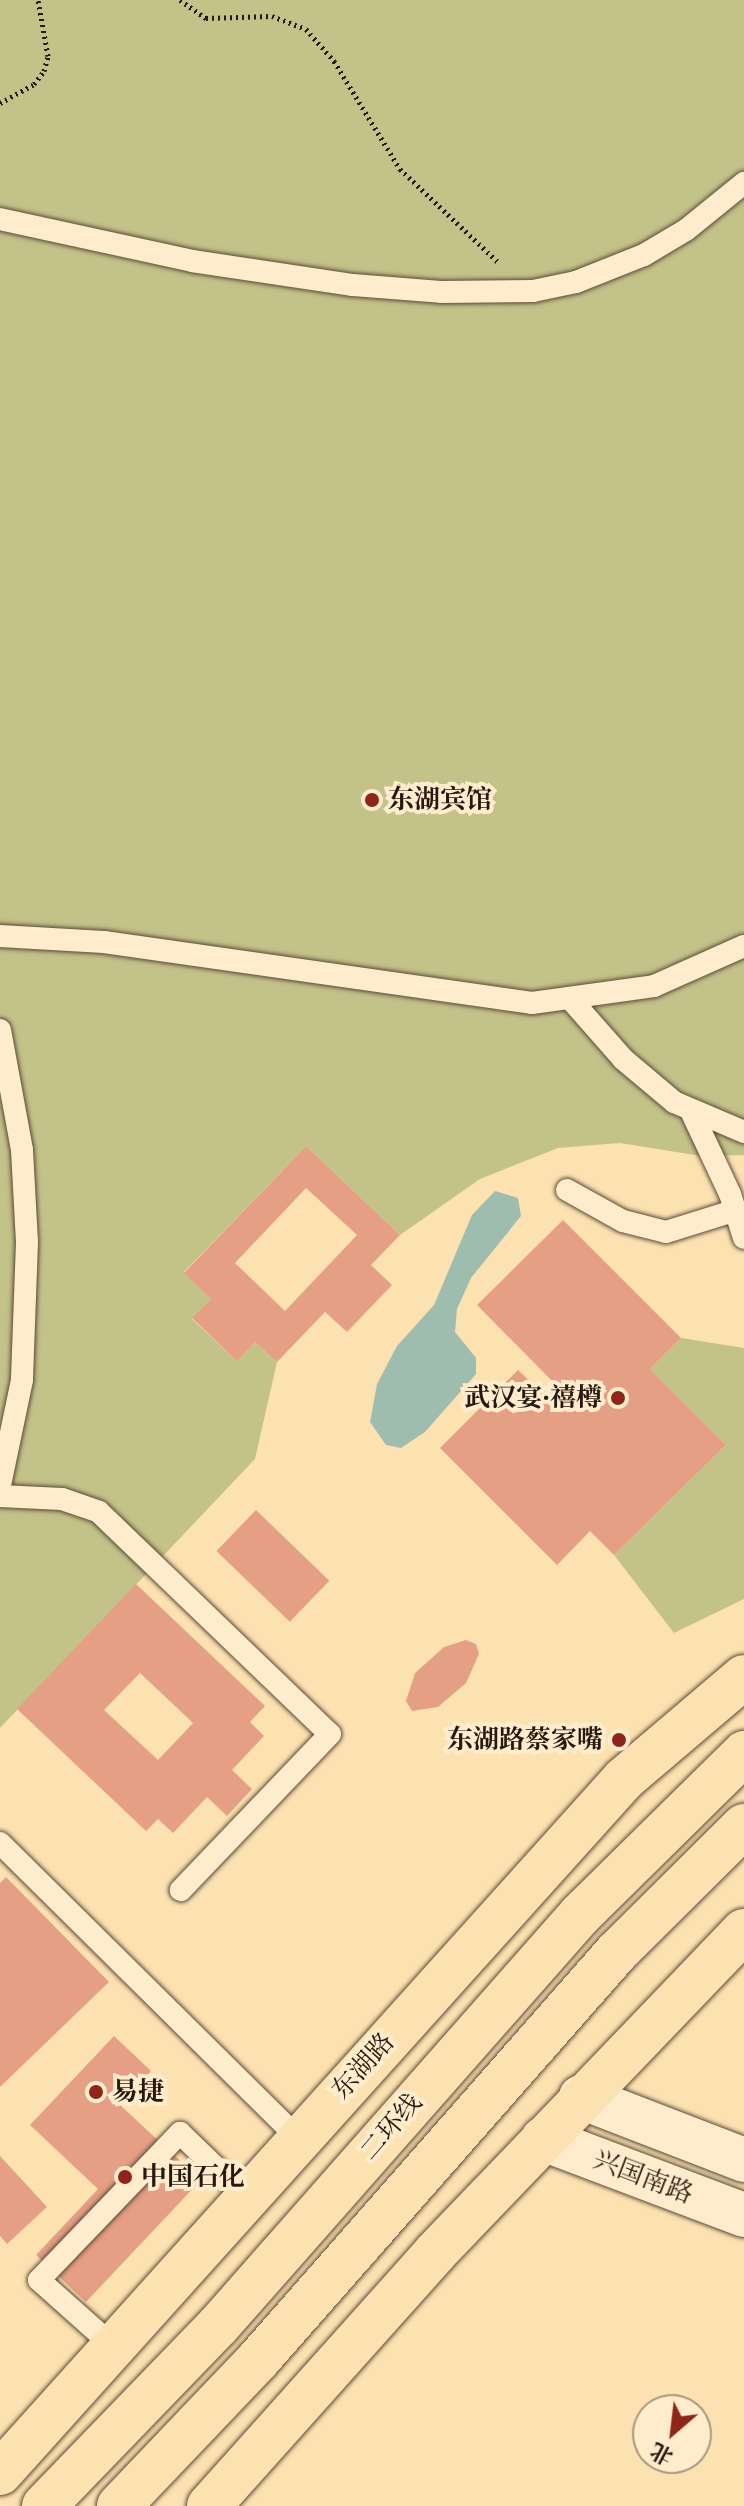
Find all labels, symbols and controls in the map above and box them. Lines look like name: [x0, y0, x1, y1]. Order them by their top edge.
place label: 东湖宾馆: [388, 784, 492, 816]
marker: 东湖宾馆: [363, 791, 381, 809]
place label: 武汉宴·禧樽: [464, 1382, 602, 1414]
marker: 武汉宴·禧樽: [609, 1389, 627, 1407]
place label: 东湖路蔡家嘴: [447, 1724, 603, 1756]
marker: 东湖路蔡家嘴: [610, 1731, 628, 1749]
street label: 东湖路: [325, 2027, 401, 2105]
place label: 易捷: [112, 2076, 164, 2108]
marker: 易捷: [87, 2083, 105, 2101]
street label: 二环线: [354, 2087, 428, 2167]
street label: 兴国南路: [589, 2144, 697, 2210]
place label: 中国石化: [141, 2161, 245, 2193]
marker: 中国石化: [116, 2168, 134, 2186]
north arrow: [632, 2394, 712, 2474]
text: 北: [645, 2435, 678, 2472]

